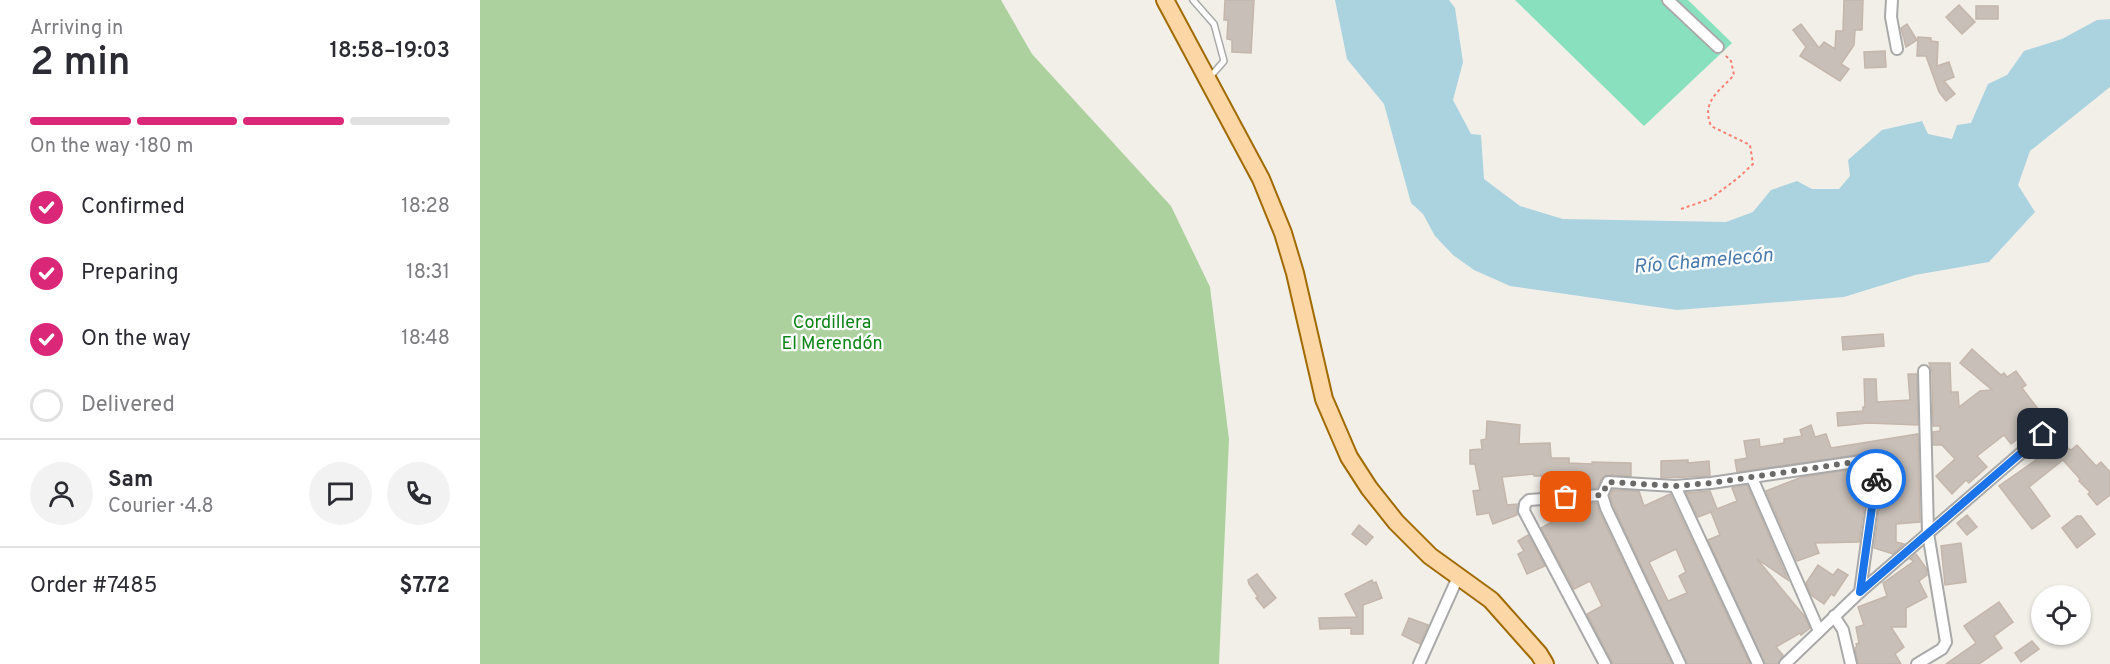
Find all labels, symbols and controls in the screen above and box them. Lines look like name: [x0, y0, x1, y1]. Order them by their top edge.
text: Arriving in: [30, 16, 123, 42]
text: 18:58–19:03: [330, 38, 450, 65]
text: 2 min: [30, 40, 131, 89]
text: On the way · 180 m: [30, 134, 193, 160]
icon: check: [30, 191, 63, 224]
text: Confirmed: [81, 194, 185, 221]
text: 18:28: [401, 194, 450, 220]
water label: Río Chamelecón: [1632, 243, 1774, 281]
icon: check: [30, 257, 63, 290]
text: Preparing: [81, 260, 179, 287]
text: 18:31: [406, 260, 450, 286]
park label: Cordillera El Merendón: [781, 312, 883, 356]
icon: check: [30, 323, 63, 356]
text: On the way: [81, 326, 191, 353]
text: 18:48: [401, 326, 450, 352]
text: Delivered: [81, 392, 175, 419]
pin: [2017, 408, 2068, 459]
icon: home: [2026, 417, 2059, 450]
courier: [1846, 449, 1906, 509]
button: person: [30, 462, 93, 525]
button: chat: [309, 462, 372, 525]
button: phone: [387, 462, 450, 525]
icon: bike: [1860, 463, 1893, 496]
text: Sam: [108, 467, 153, 494]
pin: [1540, 471, 1591, 522]
icon: bag: [1549, 480, 1582, 513]
text: Courier · 4.8: [108, 494, 214, 520]
text: Order #7485: [30, 573, 157, 600]
text: $7.72: [399, 573, 450, 600]
map controls: [2031, 585, 2091, 645]
button: locate: [2031, 585, 2091, 645]

